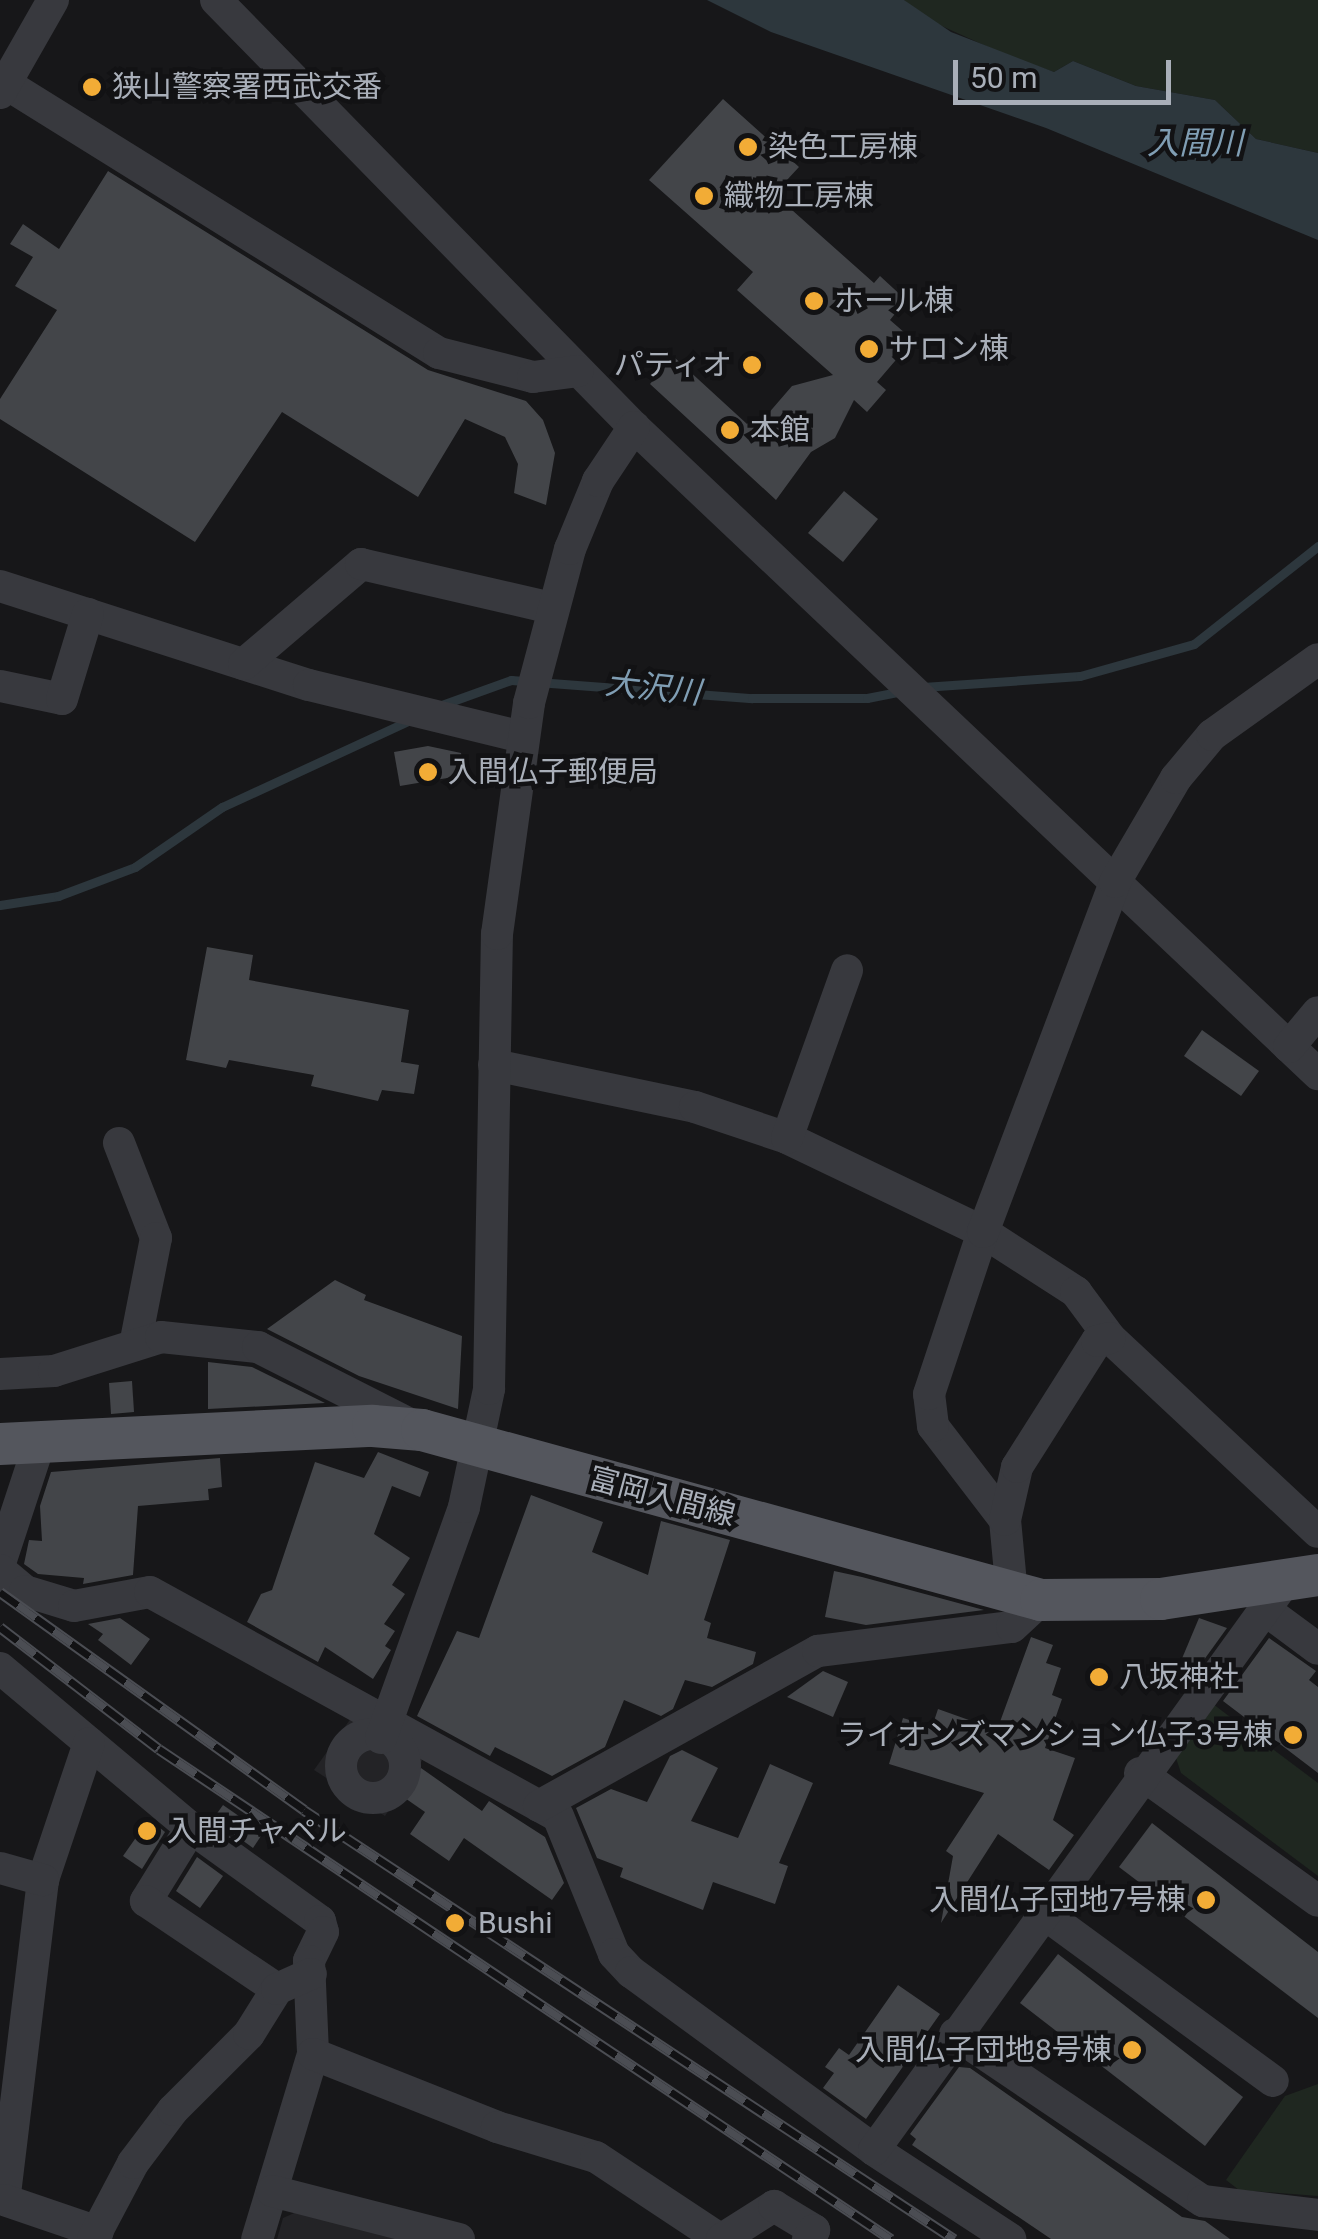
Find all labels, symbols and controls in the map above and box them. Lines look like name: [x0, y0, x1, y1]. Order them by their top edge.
scale bar: [958, 40, 1176, 102]
text: 50 m: [970, 60, 1037, 95]
place label: 狭山警察署西武交番: [112, 69, 382, 105]
marker: 狭山警察署西武交番: [81, 76, 103, 98]
water label: 入間川: [1147, 124, 1243, 162]
place label: 染色工房棟: [768, 129, 918, 165]
marker: 染色工房棟: [737, 136, 759, 158]
place label: 織物工房棟: [724, 178, 874, 214]
marker: 織物工房棟: [693, 185, 715, 207]
place label: ホール棟: [834, 283, 954, 319]
marker: ホール棟: [803, 290, 825, 312]
place label: サロン棟: [889, 331, 1009, 367]
marker: サロン棟: [858, 338, 880, 360]
place label: パティオ: [612, 347, 732, 383]
marker: パティオ: [741, 354, 763, 376]
place label: 本館: [750, 412, 810, 448]
marker: 本館: [719, 419, 741, 441]
water label: 大沢川: [603, 664, 703, 712]
place label: 入間仏子郵便局: [448, 754, 658, 790]
marker: 入間仏子郵便局: [417, 761, 439, 783]
street label: 富岡入間線: [585, 1460, 739, 1534]
place label: 八坂神社: [1119, 1659, 1239, 1695]
marker: 八坂神社: [1088, 1666, 1110, 1688]
place label: ライオンズマンション仏子3号棟: [836, 1717, 1273, 1753]
marker: ライオンズマンション仏子3号棟: [1282, 1724, 1304, 1746]
place label: 入間チャペル: [167, 1813, 347, 1849]
marker: 入間チャペル: [136, 1820, 158, 1842]
place label: 入間仏子団地7号棟: [929, 1882, 1186, 1918]
marker: 入間仏子団地7号棟: [1195, 1889, 1217, 1911]
place label: Bushi: [478, 1905, 553, 1941]
marker: Bushi: [442, 1910, 468, 1936]
place label: 入間仏子団地8号棟: [855, 2032, 1112, 2068]
marker: 入間仏子団地8号棟: [1121, 2039, 1143, 2061]

